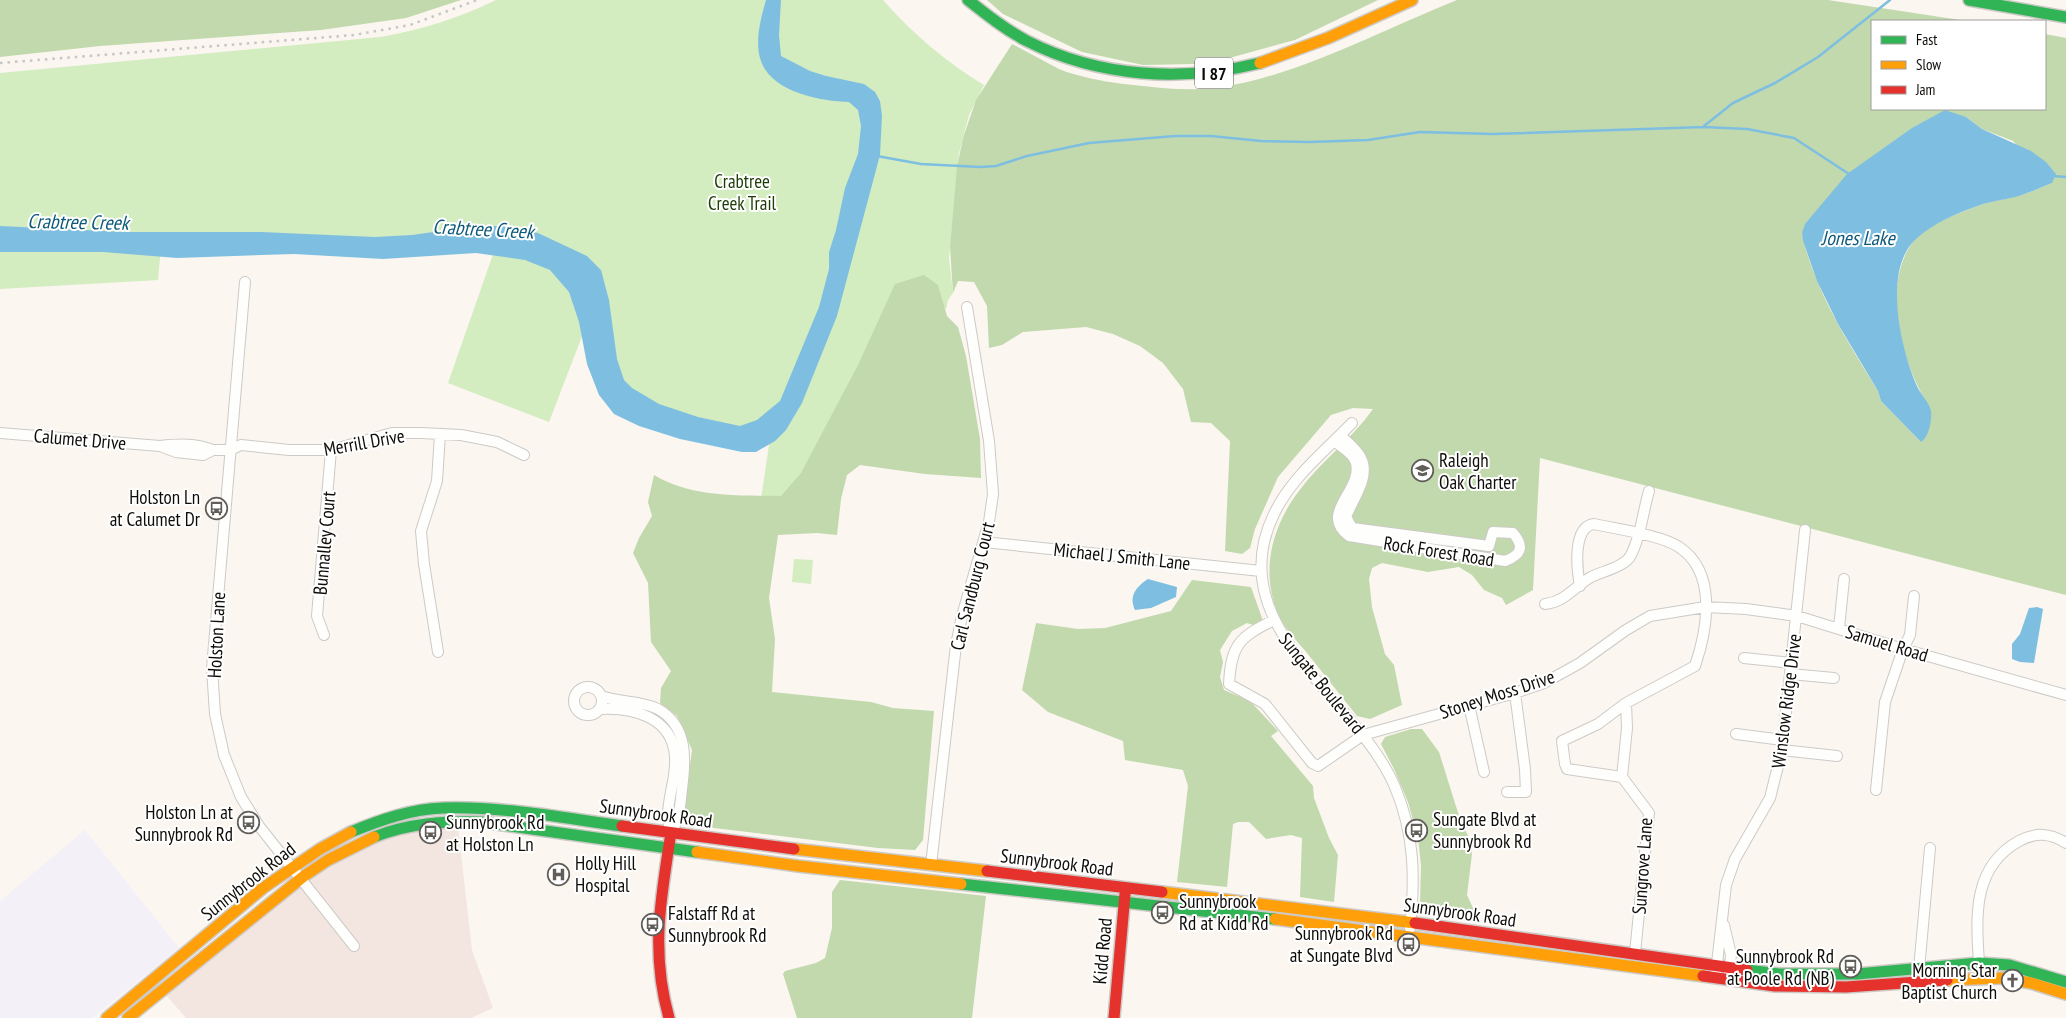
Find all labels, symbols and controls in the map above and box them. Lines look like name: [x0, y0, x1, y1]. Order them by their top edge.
legend: [1871, 20, 2046, 110]
text: Fast: [1916, 30, 1937, 49]
text: Slow: [1916, 55, 1941, 74]
road number: I 87: [1195, 58, 1233, 88]
text: Jam: [1915, 80, 1935, 99]
park label: Crabtree Creek Trail: [708, 169, 777, 215]
water label: Crabtree Creek: [27, 208, 131, 236]
water label: Crabtree Creek: [432, 213, 536, 245]
water label: Jones Lake: [1820, 225, 1896, 251]
street label: Calumet Drive: [33, 423, 127, 455]
street label: Merrill Drive: [322, 423, 407, 461]
place label: Raleigh Oak Charter: [1439, 448, 1517, 494]
school or university icon: Raleigh Oak Charter: [1411, 459, 1435, 483]
place label: Holston Ln at Calumet Dr: [110, 485, 201, 531]
street label: Bunnalley Court: [308, 489, 341, 596]
bus stop icon: Holston Ln at Calumet Dr: [204, 496, 228, 520]
street label: Carl Sandburg Court: [944, 519, 1000, 653]
street label: Rock Forest Road: [1382, 530, 1496, 572]
street label: Michael J Smith Lane: [1052, 537, 1192, 575]
street label: Holston Lane: [202, 591, 230, 679]
street label: Samuel Road: [1843, 619, 1931, 667]
street label: Sungate Boulevard: [1274, 628, 1370, 738]
street label: Winslow Ridge Drive: [1766, 632, 1806, 769]
street label: Stoney Moss Drive: [1436, 664, 1558, 724]
street label: Sunnybrook Road: [598, 793, 714, 833]
place label: Holston Ln at Sunnybrook Rd: [135, 800, 234, 846]
place label: Sungate Blvd at Sunnybrook Rd: [1433, 807, 1537, 853]
place label: Sunnybrook Rd at Holston Ln: [446, 810, 544, 856]
bus stop icon: Holston Ln at Sunnybrook Rd: [237, 811, 261, 835]
street label: Sungrove Lane: [1627, 817, 1657, 915]
bus stop icon: Sungate Blvd at Sunnybrook Rd: [1405, 818, 1429, 842]
bus stop icon: Sunnybrook Rd at Holston Ln: [418, 821, 442, 845]
street label: Sunnybrook Road: [196, 837, 300, 925]
street label: Sunnybrook Road: [999, 843, 1115, 881]
place label: Holly Hill Hospital: [575, 851, 637, 897]
hospital icon: Holly Hill Hospital: [547, 862, 571, 886]
place label: Sunnybrook Rd at Kidd Rd: [1179, 889, 1269, 935]
street label: Sunnybrook Road: [1402, 892, 1518, 932]
bus stop icon: Sunnybrook Rd at Kidd Rd: [1151, 900, 1175, 924]
place label: Falstaff Rd at Sunnybrook Rd: [668, 901, 766, 947]
bus stop icon: Falstaff Rd at Sunnybrook Rd: [640, 912, 664, 936]
street label: Kidd Road: [1087, 917, 1117, 985]
place label: Sunnybrook Rd at Sungate Blvd: [1290, 921, 1393, 967]
bus stop icon: Sunnybrook Rd at Sungate Blvd: [1397, 932, 1421, 956]
place label: Sunnybrook Rd at Poole Rd (NB): [1727, 944, 1835, 990]
bus stop icon: Sunnybrook Rd at Poole Rd (NB): [1838, 955, 1862, 979]
place label: Morning Star Baptist Church: [1902, 958, 1998, 1004]
church icon: Morning Star Baptist Church: [2001, 969, 2025, 993]

